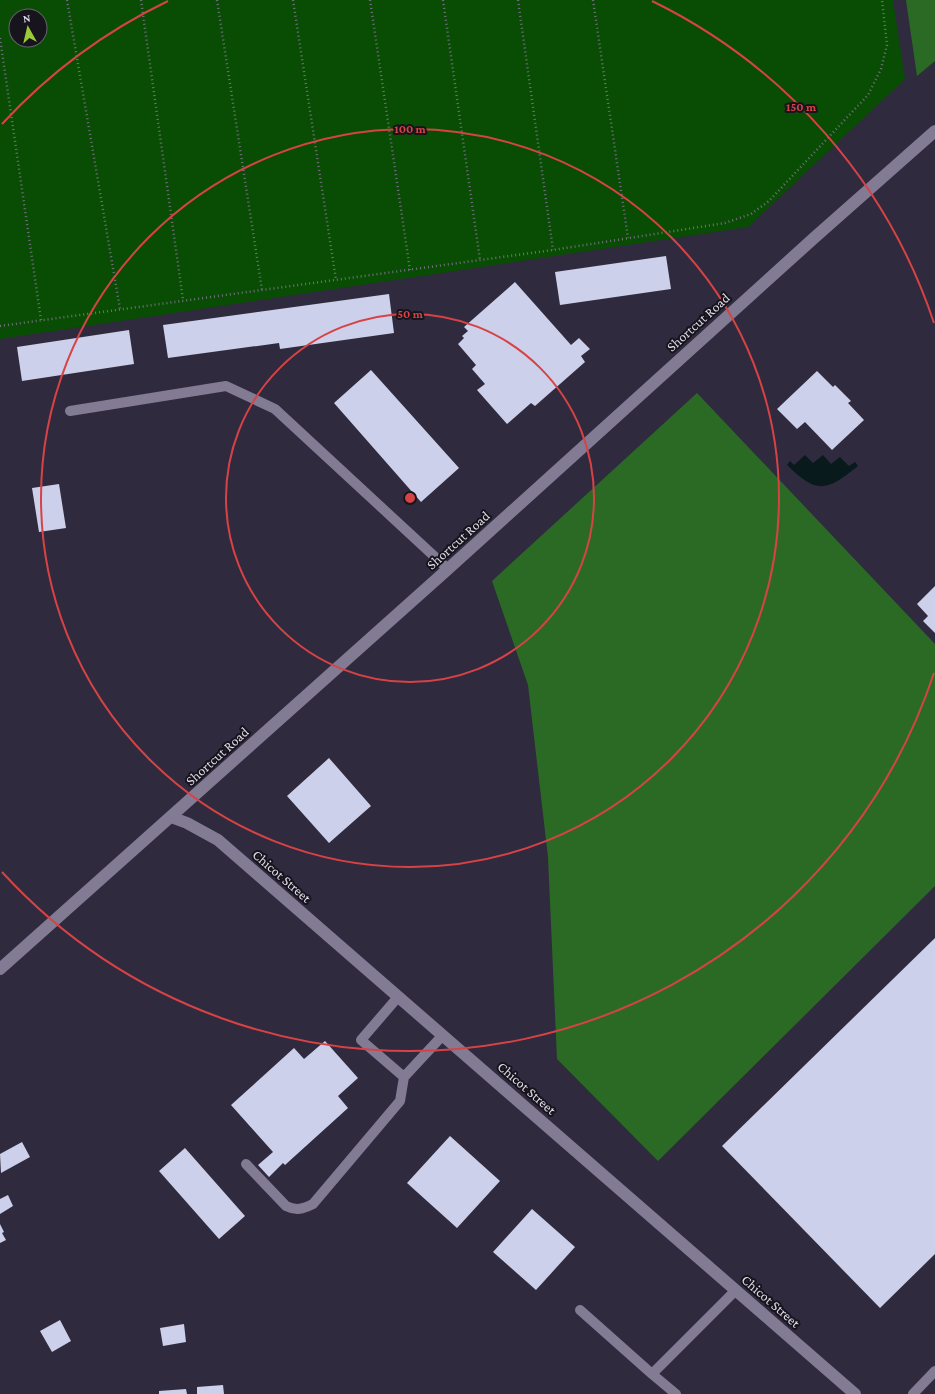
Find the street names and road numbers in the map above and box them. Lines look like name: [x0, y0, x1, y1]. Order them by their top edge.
street label: Shortcut Road: [663, 289, 733, 355]
street label: Shortcut Road: [423, 507, 493, 573]
street label: Shortcut Road: [182, 723, 252, 789]
street label: Chicot Street: [250, 846, 315, 906]
street label: Chicot Street: [495, 1058, 560, 1118]
street label: Chicot Street: [739, 1271, 804, 1331]

